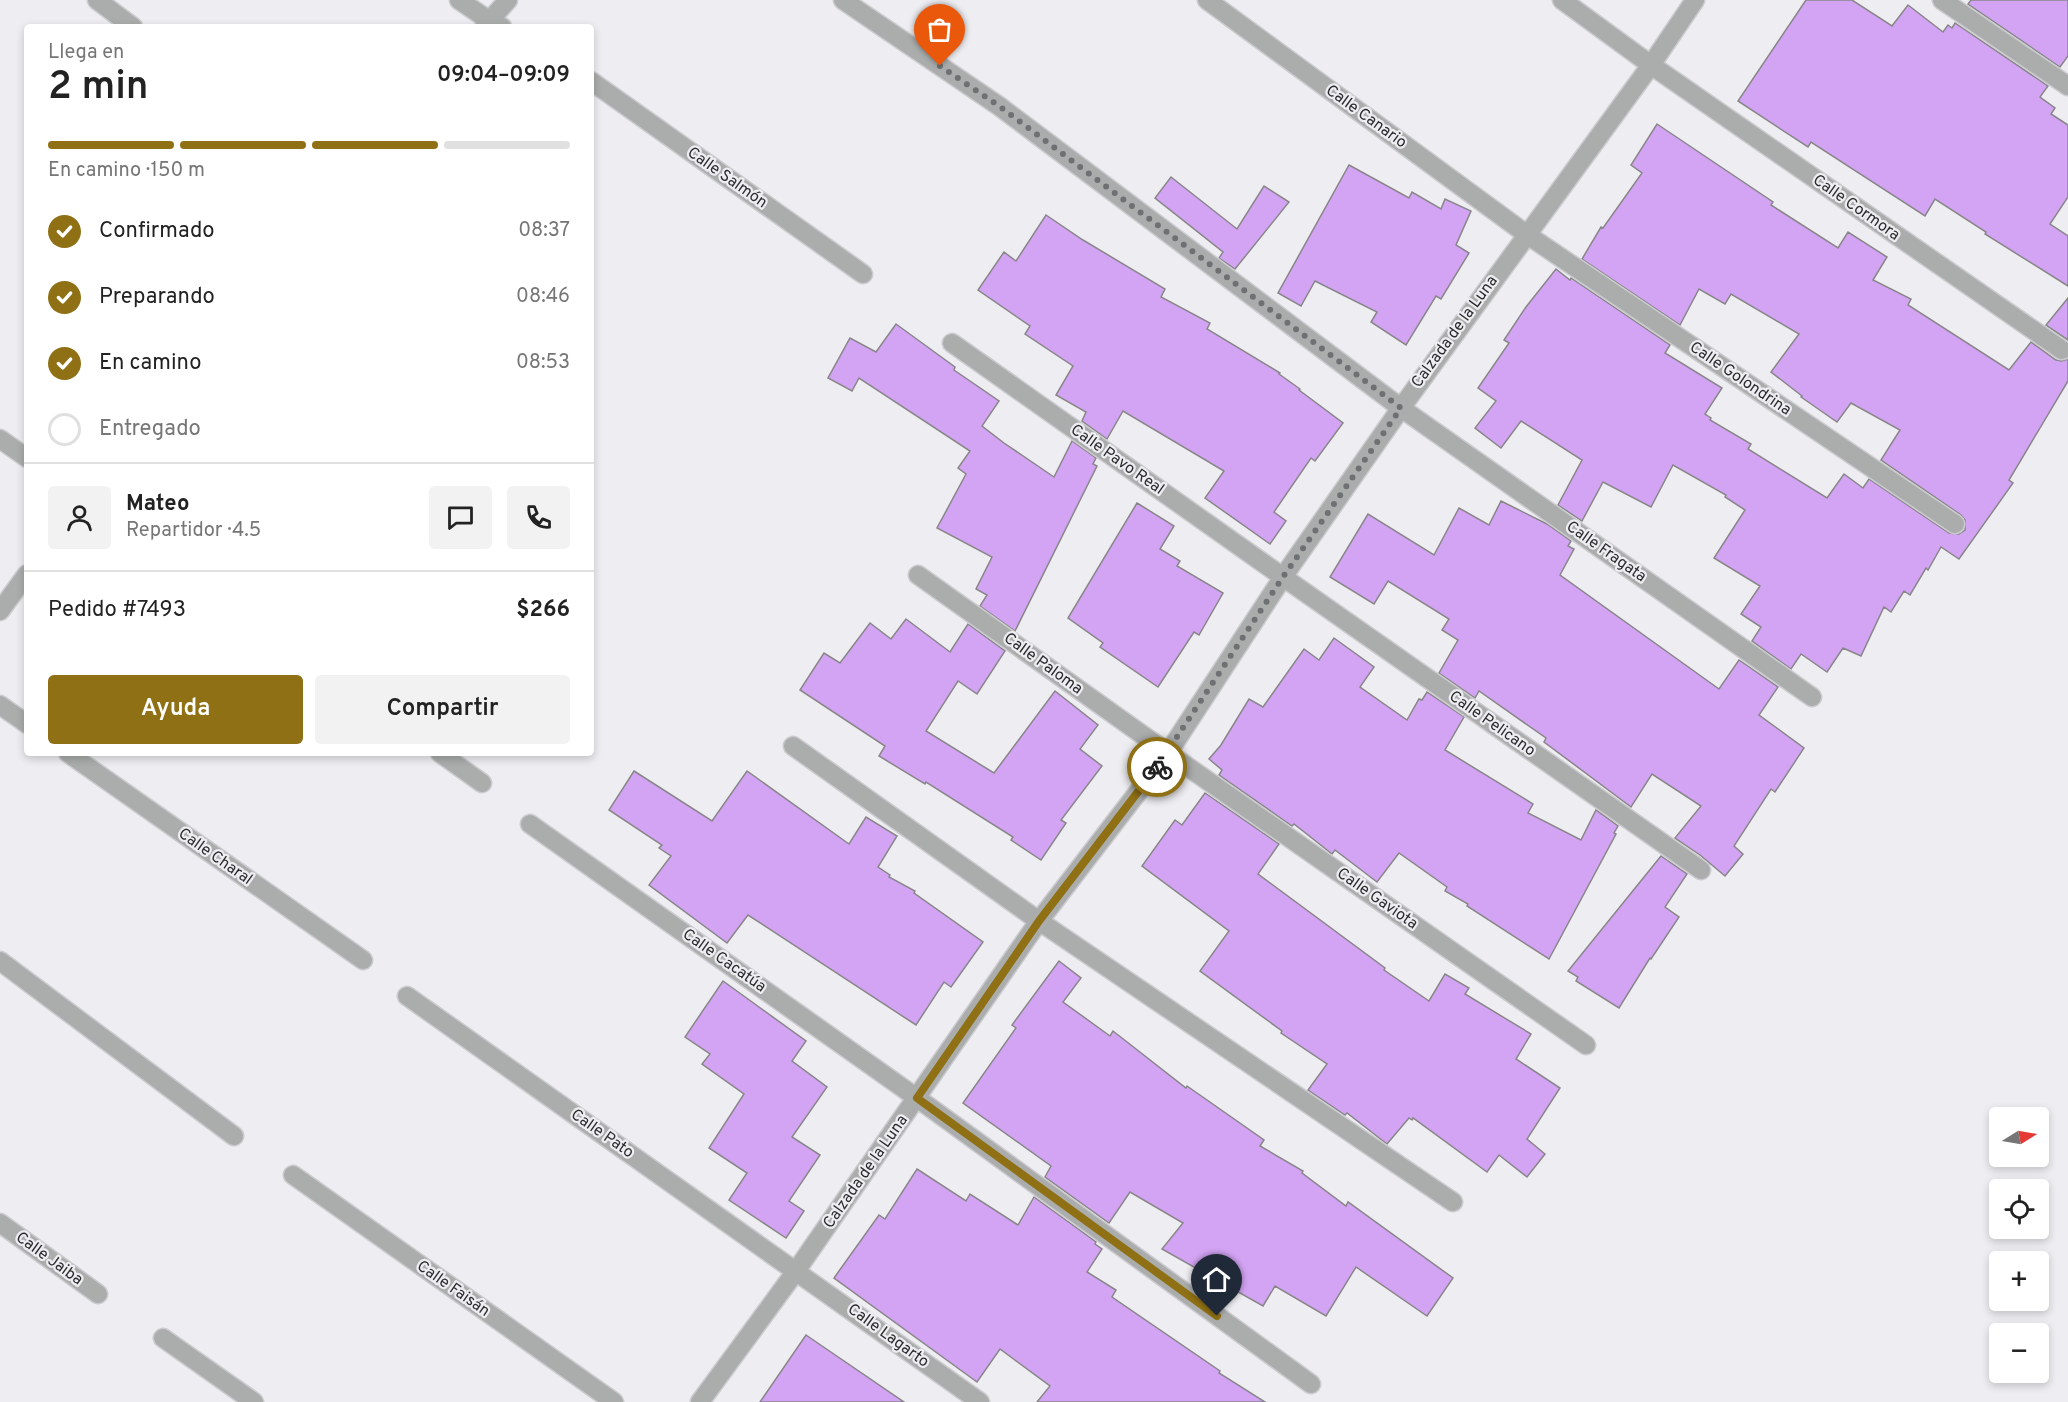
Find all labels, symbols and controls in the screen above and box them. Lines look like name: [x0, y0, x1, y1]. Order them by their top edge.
pin: [914, 4, 965, 66]
icon: bag: [923, 13, 956, 46]
text: Llega en: [48, 40, 124, 66]
text: 09:04–09:09: [437, 62, 570, 89]
text: 2 min: [48, 64, 149, 113]
street label: Calle Canario: [1322, 81, 1411, 153]
street label: Calle Salmón: [683, 143, 771, 213]
text: En camino · 150 m: [48, 158, 205, 184]
street label: Calle Cormora: [1809, 171, 1903, 245]
icon: check: [48, 215, 81, 248]
text: Confirmado: [99, 218, 215, 245]
text: 08:37: [518, 218, 570, 244]
street label: Calzada de la Luna: [1407, 272, 1503, 392]
icon: check: [48, 281, 81, 314]
text: Preparando: [99, 284, 215, 311]
text: 08:46: [516, 284, 570, 310]
street label: Calle Golondrina: [1685, 338, 1795, 420]
icon: check: [48, 347, 81, 380]
text: En camino: [99, 350, 201, 377]
text: 08:53: [516, 350, 570, 376]
text: Entregado: [99, 416, 201, 443]
street label: Calle Pavo Real: [1066, 420, 1168, 500]
button: person: [48, 486, 111, 549]
button: chat: [429, 486, 492, 549]
button: phone: [507, 486, 570, 549]
text: Mateo: [126, 491, 189, 518]
street label: Calle Fragata: [1562, 517, 1650, 587]
text: Repartidor · 4.5: [126, 518, 261, 544]
text: Pedido #7493: [48, 597, 186, 624]
text: $266: [516, 597, 570, 624]
street label: Calle Paloma: [1000, 629, 1086, 699]
button: Ayuda: [48, 675, 303, 744]
button: Compartir: [315, 675, 570, 744]
street label: Calle Pelicano: [1445, 687, 1539, 761]
courier: [1127, 737, 1187, 797]
icon: bike: [1141, 751, 1174, 784]
street label: Calle Charal: [174, 824, 256, 890]
street label: Calle Gaviota: [1333, 864, 1421, 934]
street label: Calle Cacatúa: [678, 925, 770, 997]
street label: Calle Pato: [567, 1105, 637, 1163]
north arrow: [1989, 1107, 2049, 1167]
map controls: [1989, 1107, 2049, 1383]
street label: Calzada de la Luna: [819, 1111, 913, 1233]
button: locate: [1989, 1179, 2049, 1239]
street label: Calle Jaiba: [11, 1228, 87, 1290]
button: +: [1989, 1251, 2049, 1311]
pin: [1191, 1254, 1242, 1316]
street label: Calle Faisán: [413, 1257, 493, 1321]
icon: home: [1200, 1263, 1233, 1296]
street label: Calle Lagarto: [843, 1300, 933, 1372]
button: −: [1989, 1323, 2049, 1383]

